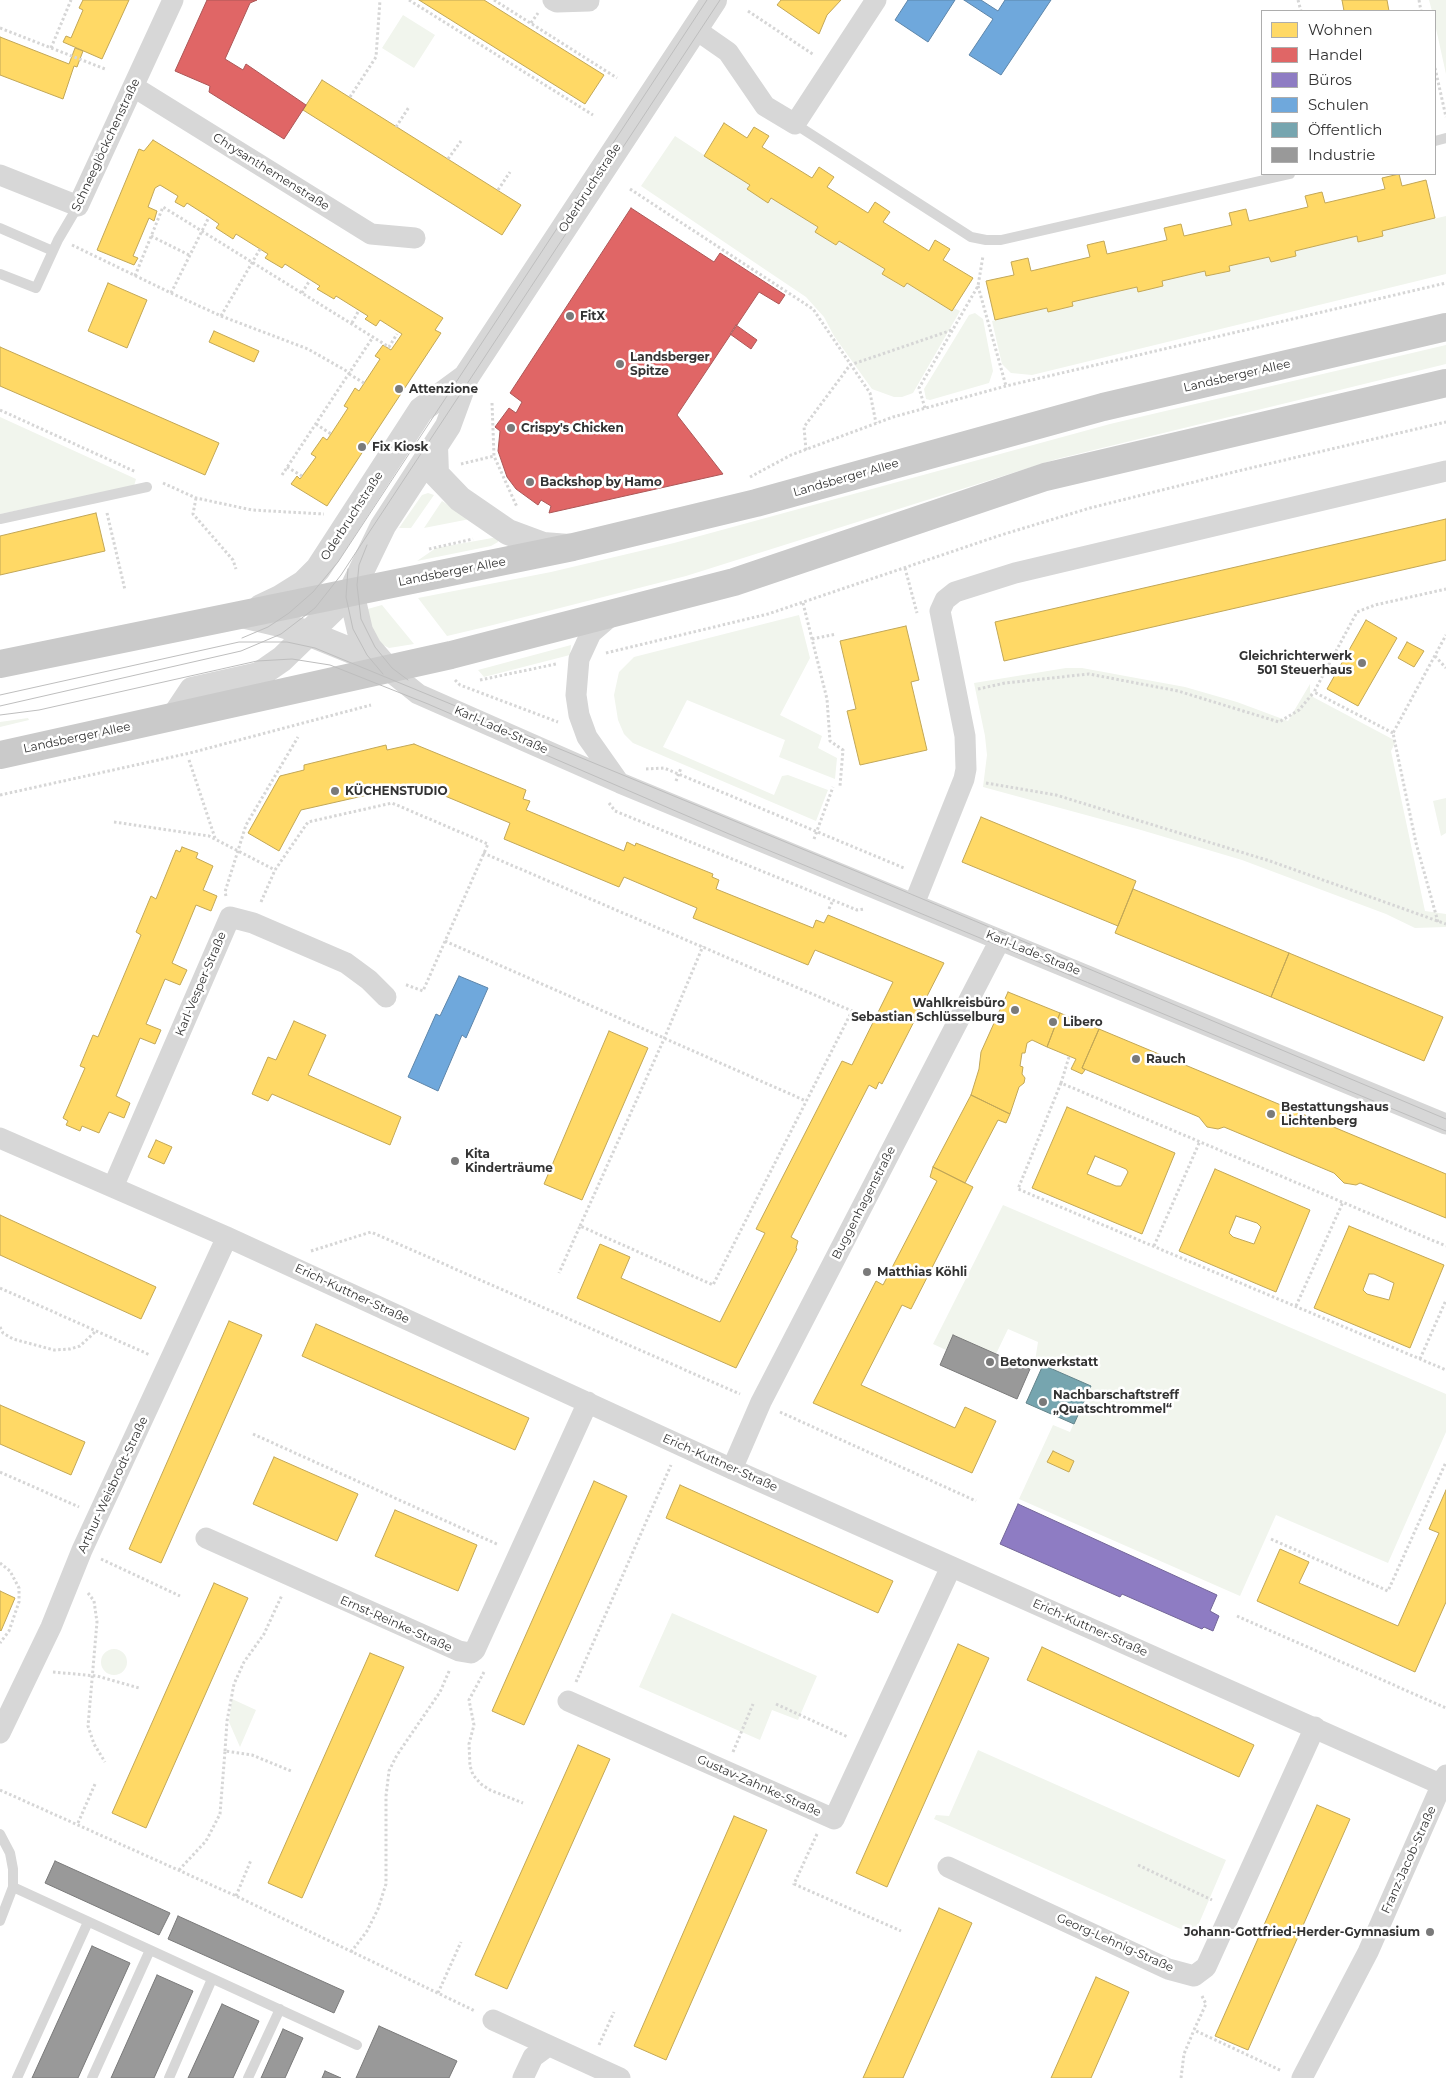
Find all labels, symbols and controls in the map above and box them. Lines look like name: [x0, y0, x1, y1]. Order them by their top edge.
legend: [1261, 10, 1436, 175]
text: Wohnen: [1308, 20, 1373, 39]
text: Handel: [1308, 45, 1362, 64]
text: Büros: [1308, 70, 1352, 89]
street label: Schneeglöckchenstraße: [69, 76, 143, 214]
text: Schulen: [1308, 95, 1369, 114]
text: Öffentlich: [1308, 120, 1382, 139]
street label: Chrysanthemenstraße: [210, 130, 332, 214]
street label: Oderbruchstraße: [556, 141, 624, 235]
text: Industrie: [1308, 145, 1375, 164]
place label: FitX: [580, 309, 605, 323]
marker: FitX: [564, 310, 576, 322]
place label: Landsberger Spitze: [630, 350, 710, 378]
street label: Landsberger Allee: [1182, 357, 1292, 395]
marker: Landsberger Spitze: [614, 358, 626, 370]
place label: Attenzione: [409, 382, 478, 396]
marker: Attenzione: [393, 383, 405, 395]
place label: Crispy's Chicken: [521, 421, 624, 435]
marker: Crispy's Chicken: [505, 422, 517, 434]
place label: Fix Kiosk: [372, 440, 428, 454]
marker: Fix Kiosk: [356, 441, 368, 453]
street label: Landsberger Allee: [791, 456, 901, 500]
street label: Oderbruchstraße: [318, 469, 386, 563]
place label: Backshop by Hamo: [540, 475, 662, 489]
marker: Backshop by Hamo: [524, 476, 536, 488]
street label: Landsberger Allee: [397, 555, 507, 589]
place label: Gleichrichterwerk 501 Steuerhaus: [1239, 649, 1352, 677]
marker: Gleichrichterwerk 501 Steuerhaus: [1356, 657, 1368, 669]
street label: Karl-Lade-Straße: [452, 703, 550, 757]
street label: Landsberger Allee: [22, 720, 132, 756]
place label: KÜCHENSTUDIO: [345, 784, 448, 798]
marker: KÜCHENSTUDIO: [329, 785, 341, 797]
street label: Karl-Lade-Straße: [984, 927, 1082, 979]
street label: Karl-Vesper-Straße: [173, 930, 229, 1038]
place label: Wahlkreisbüro Sebastian Schlüsselburg: [851, 996, 1005, 1024]
marker: Wahlkreisbüro Sebastian Schlüsselburg: [1009, 1004, 1021, 1016]
place label: Libero: [1063, 1015, 1103, 1029]
marker: Libero: [1047, 1016, 1059, 1028]
place label: Rauch: [1146, 1052, 1186, 1066]
marker: Rauch: [1130, 1053, 1142, 1065]
place label: Bestattungshaus Lichtenberg: [1281, 1100, 1388, 1128]
marker: Bestattungshaus Lichtenberg: [1265, 1108, 1277, 1120]
street label: Buggenhagenstraße: [829, 1144, 899, 1262]
place label: Kita Kinderträume: [465, 1147, 553, 1175]
marker: Kita Kinderträume: [449, 1155, 461, 1167]
street label: Erich-Kuttner-Straße: [292, 1261, 412, 1327]
place label: Matthias Köhli: [877, 1265, 967, 1279]
marker: Matthias Köhli: [861, 1266, 873, 1278]
place label: Betonwerkstatt: [1000, 1355, 1098, 1369]
marker: Betonwerkstatt: [984, 1356, 996, 1368]
place label: Nachbarschaftstreff „Quatschtrommel“: [1053, 1388, 1179, 1416]
marker: Nachbarschaftstreff „Quatschtrommel“: [1037, 1396, 1049, 1408]
street label: Arthur-Weisbrodt-Straße: [75, 1414, 151, 1556]
street label: Erich-Kuttner-Straße: [660, 1431, 780, 1495]
street label: Ernst-Reinke-Straße: [338, 1593, 454, 1655]
street label: Erich-Kuttner-Straße: [1030, 1596, 1150, 1660]
street label: Gustav-Zahnke-Straße: [695, 1752, 823, 1820]
street label: Franz-Jacob-Straße: [1379, 1804, 1439, 1916]
street label: Georg-Lehnig-Straße: [1054, 1911, 1176, 1975]
place label: Johann-Gottfried-Herder-Gymnasium: [1184, 1925, 1420, 1939]
marker: Johann-Gottfried-Herder-Gymnasium: [1424, 1926, 1436, 1938]

